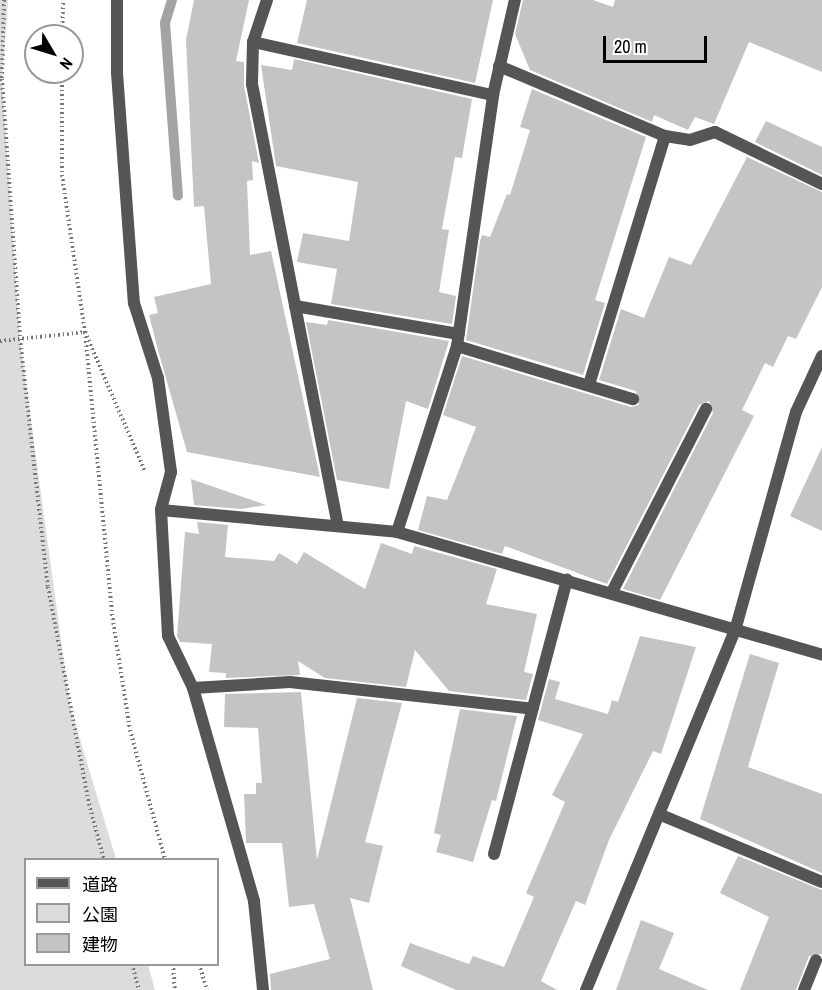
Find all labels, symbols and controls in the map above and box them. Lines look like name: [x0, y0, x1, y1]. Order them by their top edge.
north arrow: [24, 24, 84, 84]
scale bar: [606, 24, 710, 62]
text: 20 m: [614, 34, 647, 59]
text: N: [55, 53, 78, 74]
legend: [24, 858, 219, 966]
text: 道路: [82, 872, 118, 897]
text: 公園: [82, 902, 118, 927]
text: 建物: [82, 932, 118, 957]

